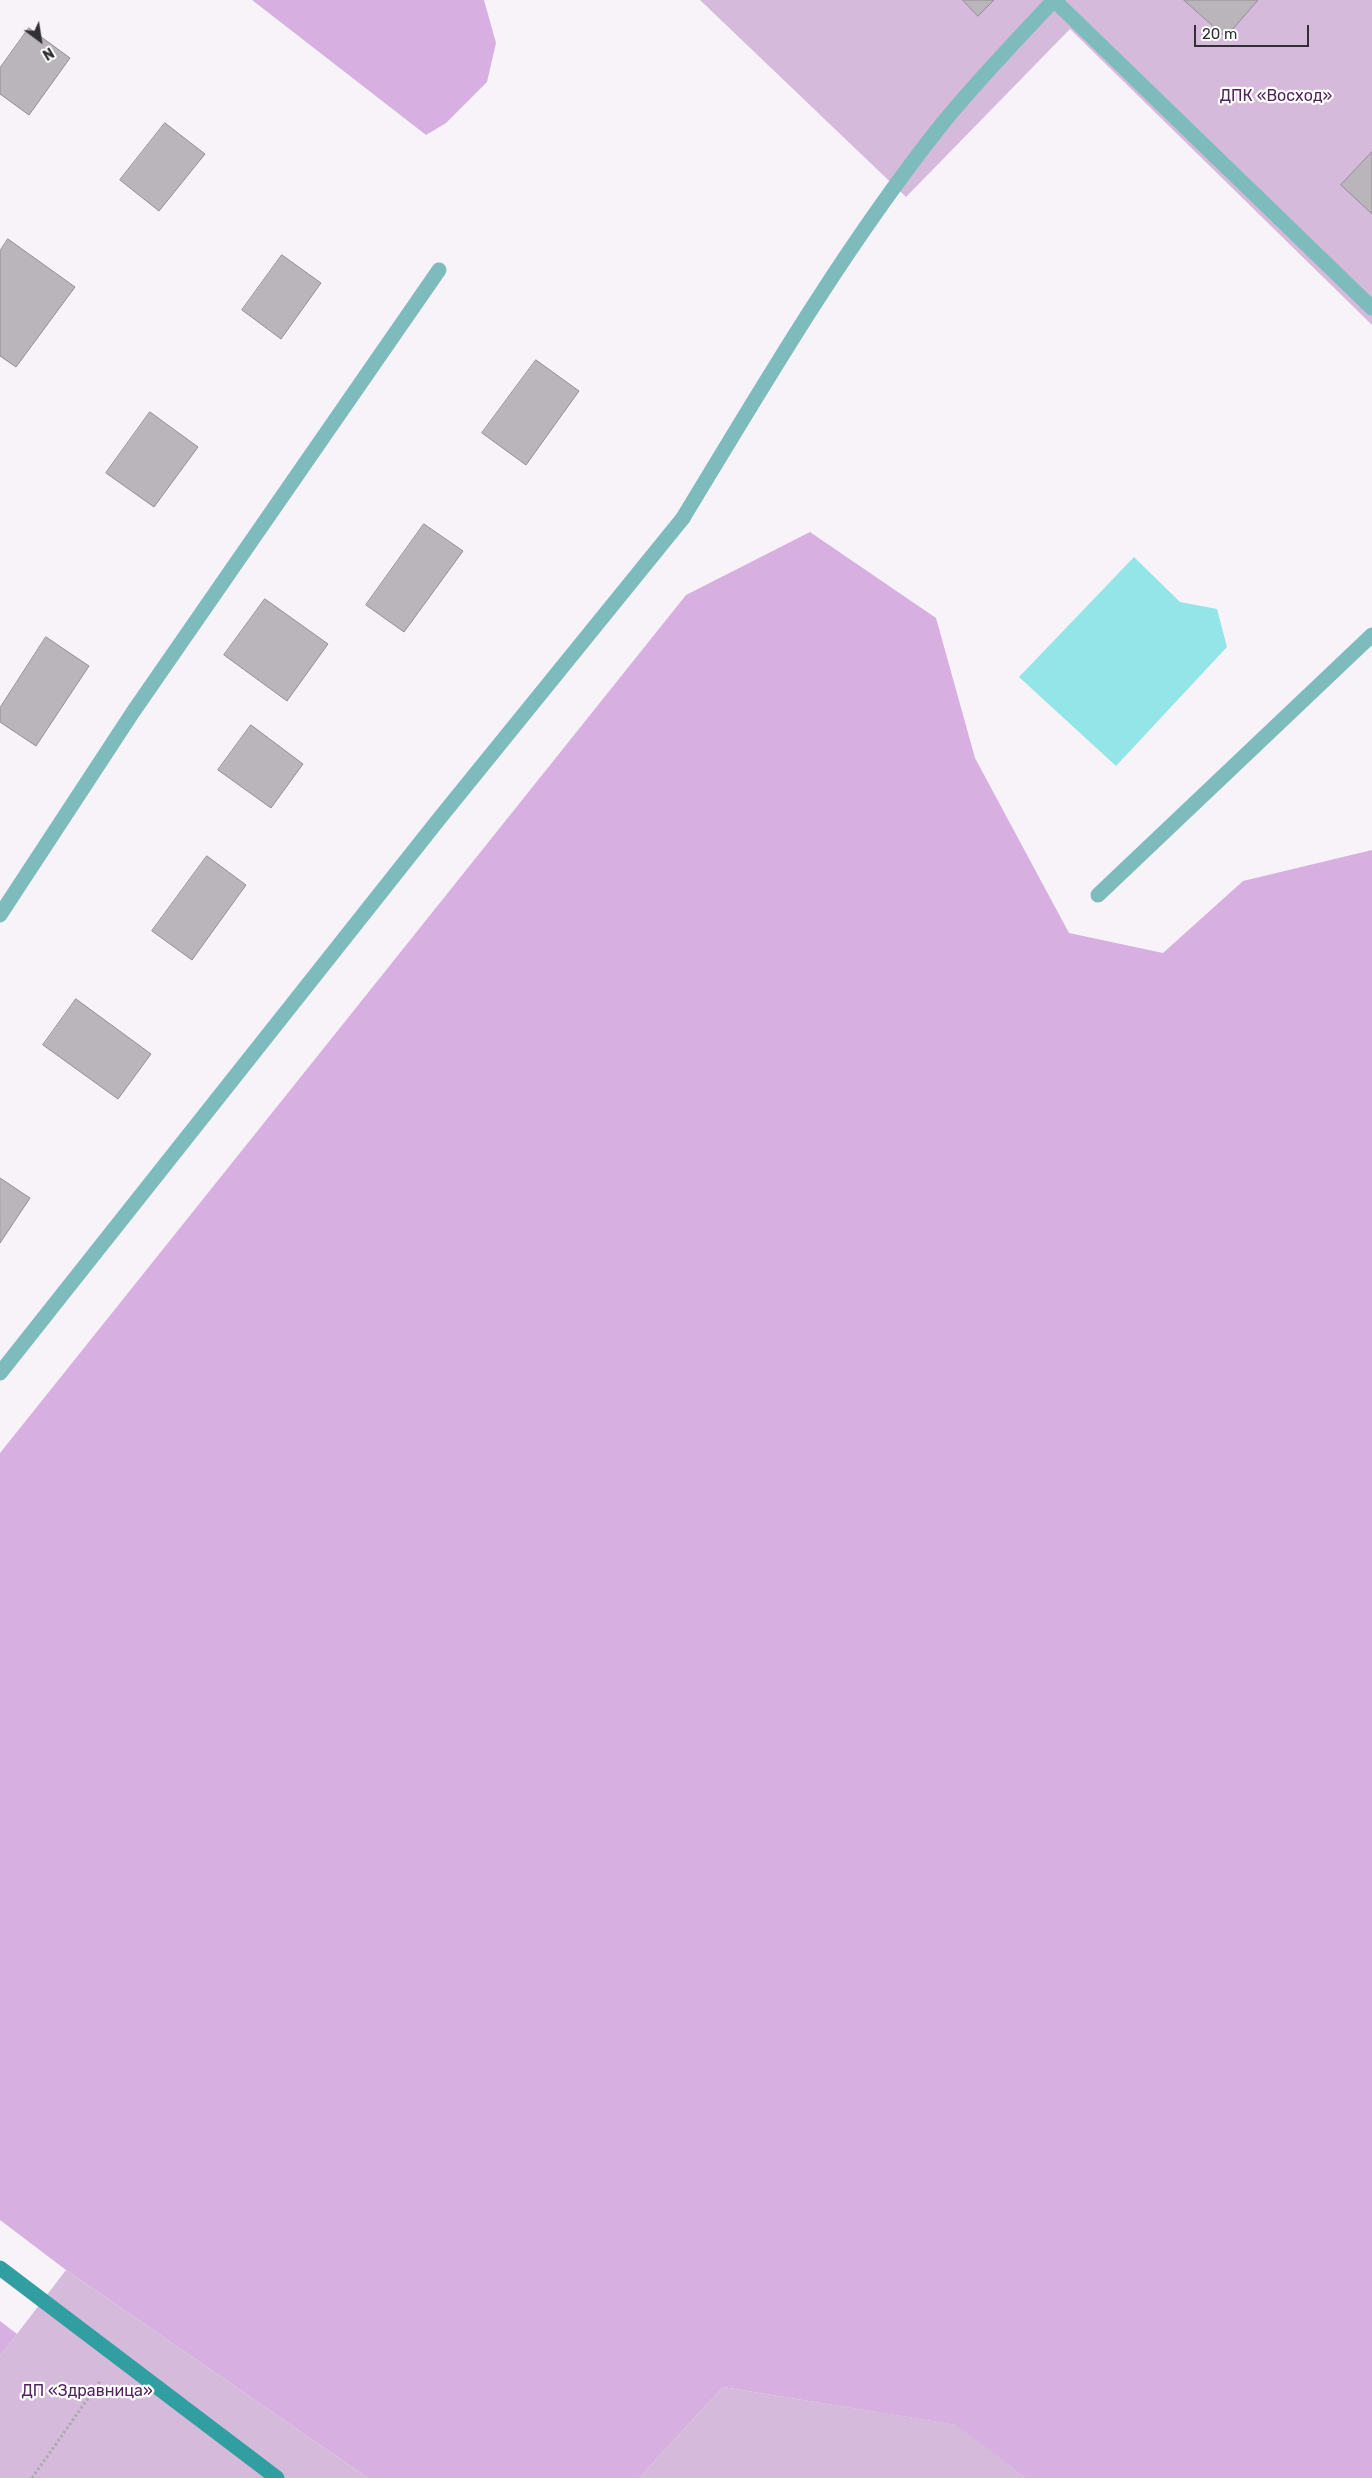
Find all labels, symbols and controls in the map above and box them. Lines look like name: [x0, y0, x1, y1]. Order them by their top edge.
north arrow: [15, 15, 65, 65]
scale bar: [1197, 15, 1312, 47]
text: 20 m: [1202, 25, 1237, 43]
text: N: [39, 43, 57, 63]
park label: ДПК «Восход»: [1220, 86, 1332, 106]
park label: ДП «Здравница»: [21, 2381, 153, 2401]

